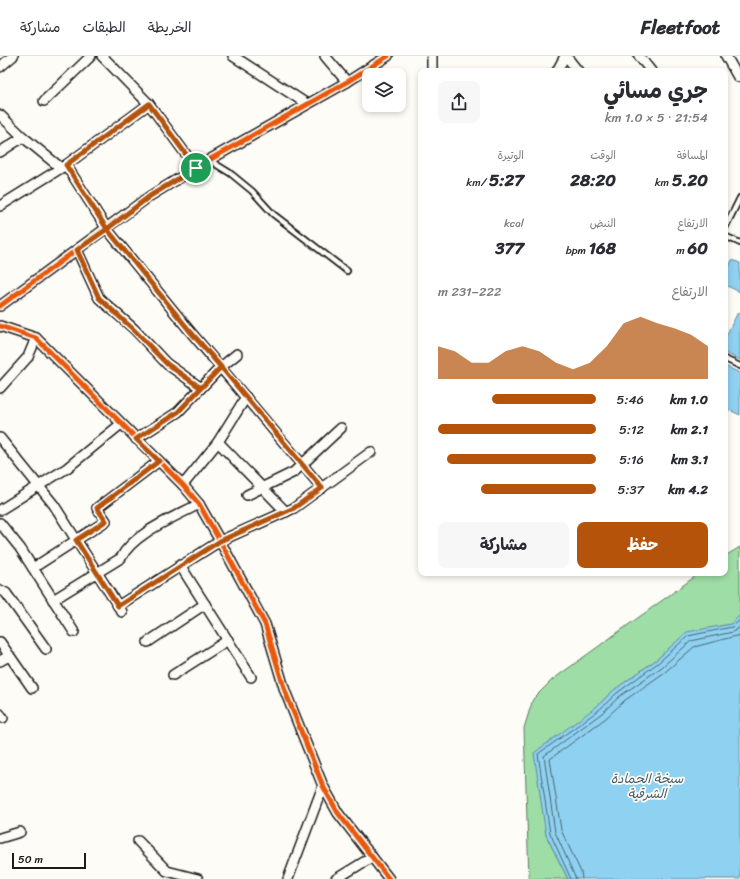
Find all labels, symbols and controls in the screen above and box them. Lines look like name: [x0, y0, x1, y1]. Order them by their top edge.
text: Fleetfoot: [641, 11, 720, 44]
text: مشاركة: [20, 15, 60, 40]
text: الطبقات: [82, 15, 126, 40]
text: الخريطة: [148, 15, 191, 40]
map controls: [362, 68, 406, 112]
button: layers: [362, 68, 406, 112]
text: جري مسائي: [603, 71, 708, 110]
button: share: [438, 81, 480, 123]
text: 21:54 · 5 × 1.0 km: [605, 106, 708, 129]
text: الوتيرة: [497, 146, 524, 165]
text: الوقت: [590, 146, 616, 165]
text: المسافة: [677, 146, 708, 165]
pin: [179, 151, 213, 185]
icon: arrive: [185, 157, 207, 179]
text: 5:27: [489, 165, 524, 195]
text: 28:20: [570, 165, 616, 195]
text: 5.20: [672, 165, 708, 195]
text: /km: [466, 173, 489, 192]
text: km: [655, 173, 672, 192]
text: kcal: [504, 214, 524, 233]
text: النبض: [590, 214, 616, 233]
text: الارتفاع: [677, 214, 708, 233]
text: 377: [495, 233, 524, 263]
text: 168: [589, 233, 616, 263]
text: 60: [688, 233, 708, 263]
text: bpm: [566, 241, 589, 260]
text: m: [676, 241, 688, 260]
text: 222–231 m: [438, 280, 501, 303]
text: الارتفاع: [672, 280, 708, 303]
text: 5:46: [617, 388, 644, 411]
text: 1.0 km: [670, 388, 708, 411]
text: 5:12: [619, 418, 644, 441]
text: 2.1 km: [671, 418, 708, 441]
text: 5:16: [619, 448, 644, 471]
text: 3.1 km: [671, 448, 708, 471]
text: 5:37: [618, 478, 644, 501]
text: 4.2 km: [668, 478, 708, 501]
button: مشاركة: [438, 522, 569, 568]
button: حفظ: [577, 522, 708, 568]
water label: سبخة الحمادة الشرقية: [611, 767, 684, 805]
text: 50 m: [18, 850, 43, 869]
scale bar: [12, 851, 86, 870]

